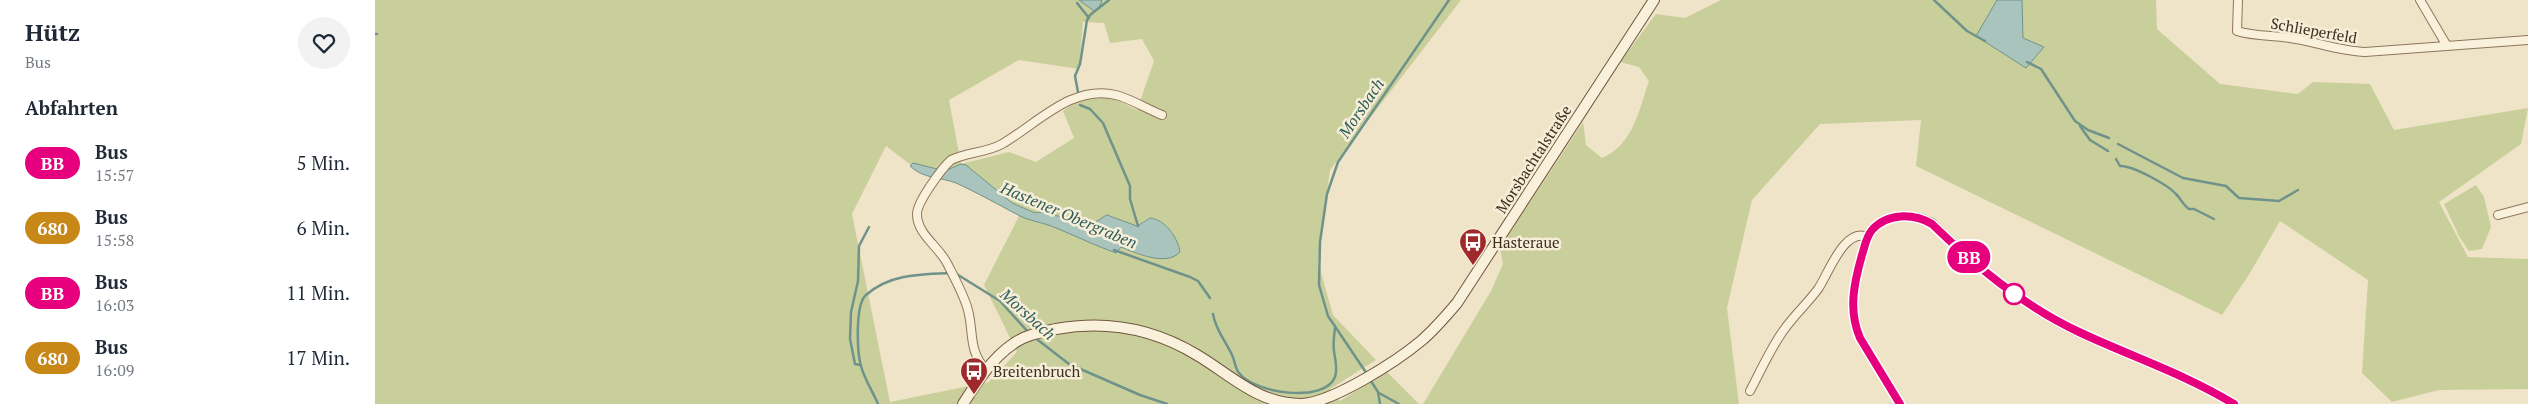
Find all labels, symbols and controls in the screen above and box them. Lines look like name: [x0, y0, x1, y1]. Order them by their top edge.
street label: Schlieperfeld: [2269, 13, 2359, 47]
text: Hütz: [25, 16, 80, 48]
button: heart: [298, 17, 350, 69]
text: Bus: [25, 51, 51, 73]
water label: Morsbach: [1333, 74, 1389, 143]
text: Abfahrten: [25, 95, 118, 120]
street label: Morsbachtalstraße: [1490, 101, 1576, 217]
text: Bus: [95, 139, 128, 164]
text: 5 Min.: [296, 150, 350, 175]
text: BB: [41, 151, 64, 175]
text: 15:57: [95, 164, 134, 186]
water label: Hastener Obergraben: [997, 176, 1141, 254]
text: Bus: [95, 204, 128, 229]
text: 6 Min.: [296, 215, 350, 240]
text: 680: [37, 216, 68, 240]
bus stop icon: Hasteraue: [1458, 227, 1488, 266]
text: 15:58: [95, 229, 134, 251]
place label: Hasteraue: [1492, 232, 1560, 252]
line badge: BB: [1947, 241, 1991, 273]
text: BB: [1957, 245, 1981, 269]
text: Bus: [95, 269, 128, 294]
text: 11 Min.: [286, 280, 350, 305]
text: BB: [41, 281, 64, 305]
water label: Morsbach: [995, 283, 1060, 345]
unlabelled marker: [2003, 283, 2025, 305]
text: 16:03: [95, 294, 134, 316]
text: Bus: [95, 334, 128, 359]
text: 17 Min.: [286, 345, 350, 370]
text: 680: [37, 346, 68, 370]
bus stop icon: Breitenbruch: [959, 356, 989, 395]
text: 16:09: [95, 359, 134, 381]
place label: Breitenbruch: [993, 361, 1081, 381]

